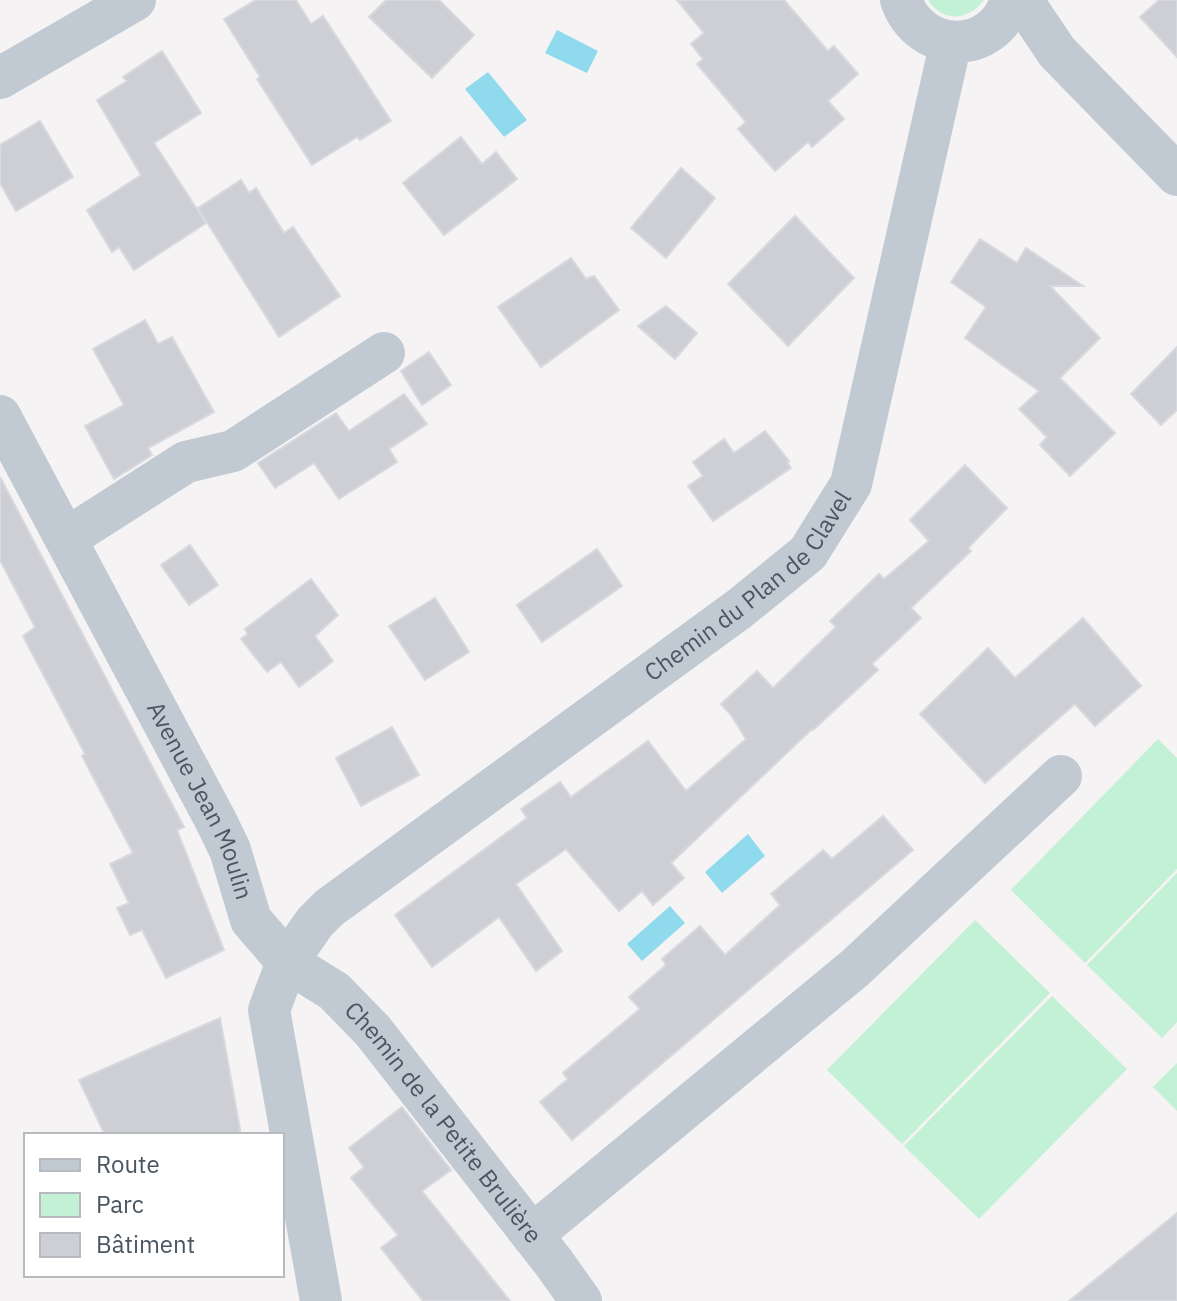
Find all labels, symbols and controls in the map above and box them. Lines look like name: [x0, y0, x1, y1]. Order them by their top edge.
street label: Chemin du Plan de Clavel: [637, 484, 858, 688]
street label: Avenue Jean Moulin: [140, 696, 261, 903]
street label: Chemin de la Petite Brulière: [338, 994, 550, 1250]
legend: [24, 1133, 284, 1277]
text: Route: [96, 1148, 160, 1180]
text: Parc: [96, 1188, 144, 1220]
text: Bâtiment: [96, 1228, 195, 1260]

